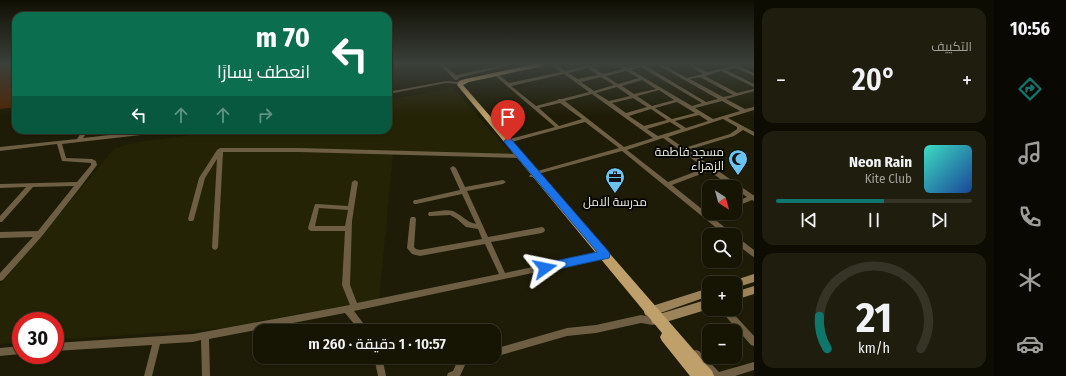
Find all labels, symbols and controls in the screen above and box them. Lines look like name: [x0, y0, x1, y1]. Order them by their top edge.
text: 10:56: [1010, 18, 1050, 40]
text: 70 m: [256, 21, 310, 54]
icon: left: [324, 28, 376, 80]
text: التكييف: [931, 39, 972, 54]
text: انعطف يسارًا: [217, 61, 310, 83]
text: 20°: [852, 62, 896, 98]
text: −: [776, 67, 786, 94]
text: +: [962, 67, 972, 94]
icon: directions: [1016, 75, 1044, 103]
pin: [491, 100, 525, 141]
icon: left: [128, 104, 150, 126]
icon: ahead: [170, 104, 192, 126]
icon: ahead: [212, 104, 234, 126]
icon: right: [254, 104, 276, 126]
icon: arrive: [497, 106, 519, 128]
icon: music: [1016, 139, 1044, 167]
place label: مسجد فاطمة الزهراء: [655, 145, 724, 173]
mosque icon: مسجد فاطمة الزهراء: [727, 148, 749, 176]
text: Neon Rain: [849, 153, 912, 171]
office icon: مدرسة الامل: [604, 166, 626, 194]
text: Kite Club: [865, 171, 912, 186]
north arrow: [702, 180, 742, 220]
map controls: [702, 180, 742, 364]
place label: مدرسة الامل: [583, 195, 647, 209]
icon: phone: [1016, 203, 1044, 231]
icon: previous: [798, 209, 820, 231]
icon: pause: [863, 209, 885, 231]
icon: next: [928, 209, 950, 231]
button: search: [702, 228, 742, 268]
position arrow: [524, 247, 566, 289]
icon: climate: [1016, 266, 1044, 294]
button: +: [702, 276, 742, 316]
text: 21: [855, 292, 892, 342]
speed limit sign: 30: [12, 312, 64, 364]
button: −: [702, 324, 742, 364]
icon: car: [1016, 330, 1044, 358]
text: 10:57 · 1 دقيقة · 260 m: [308, 335, 446, 353]
text: km/h: [858, 339, 890, 356]

